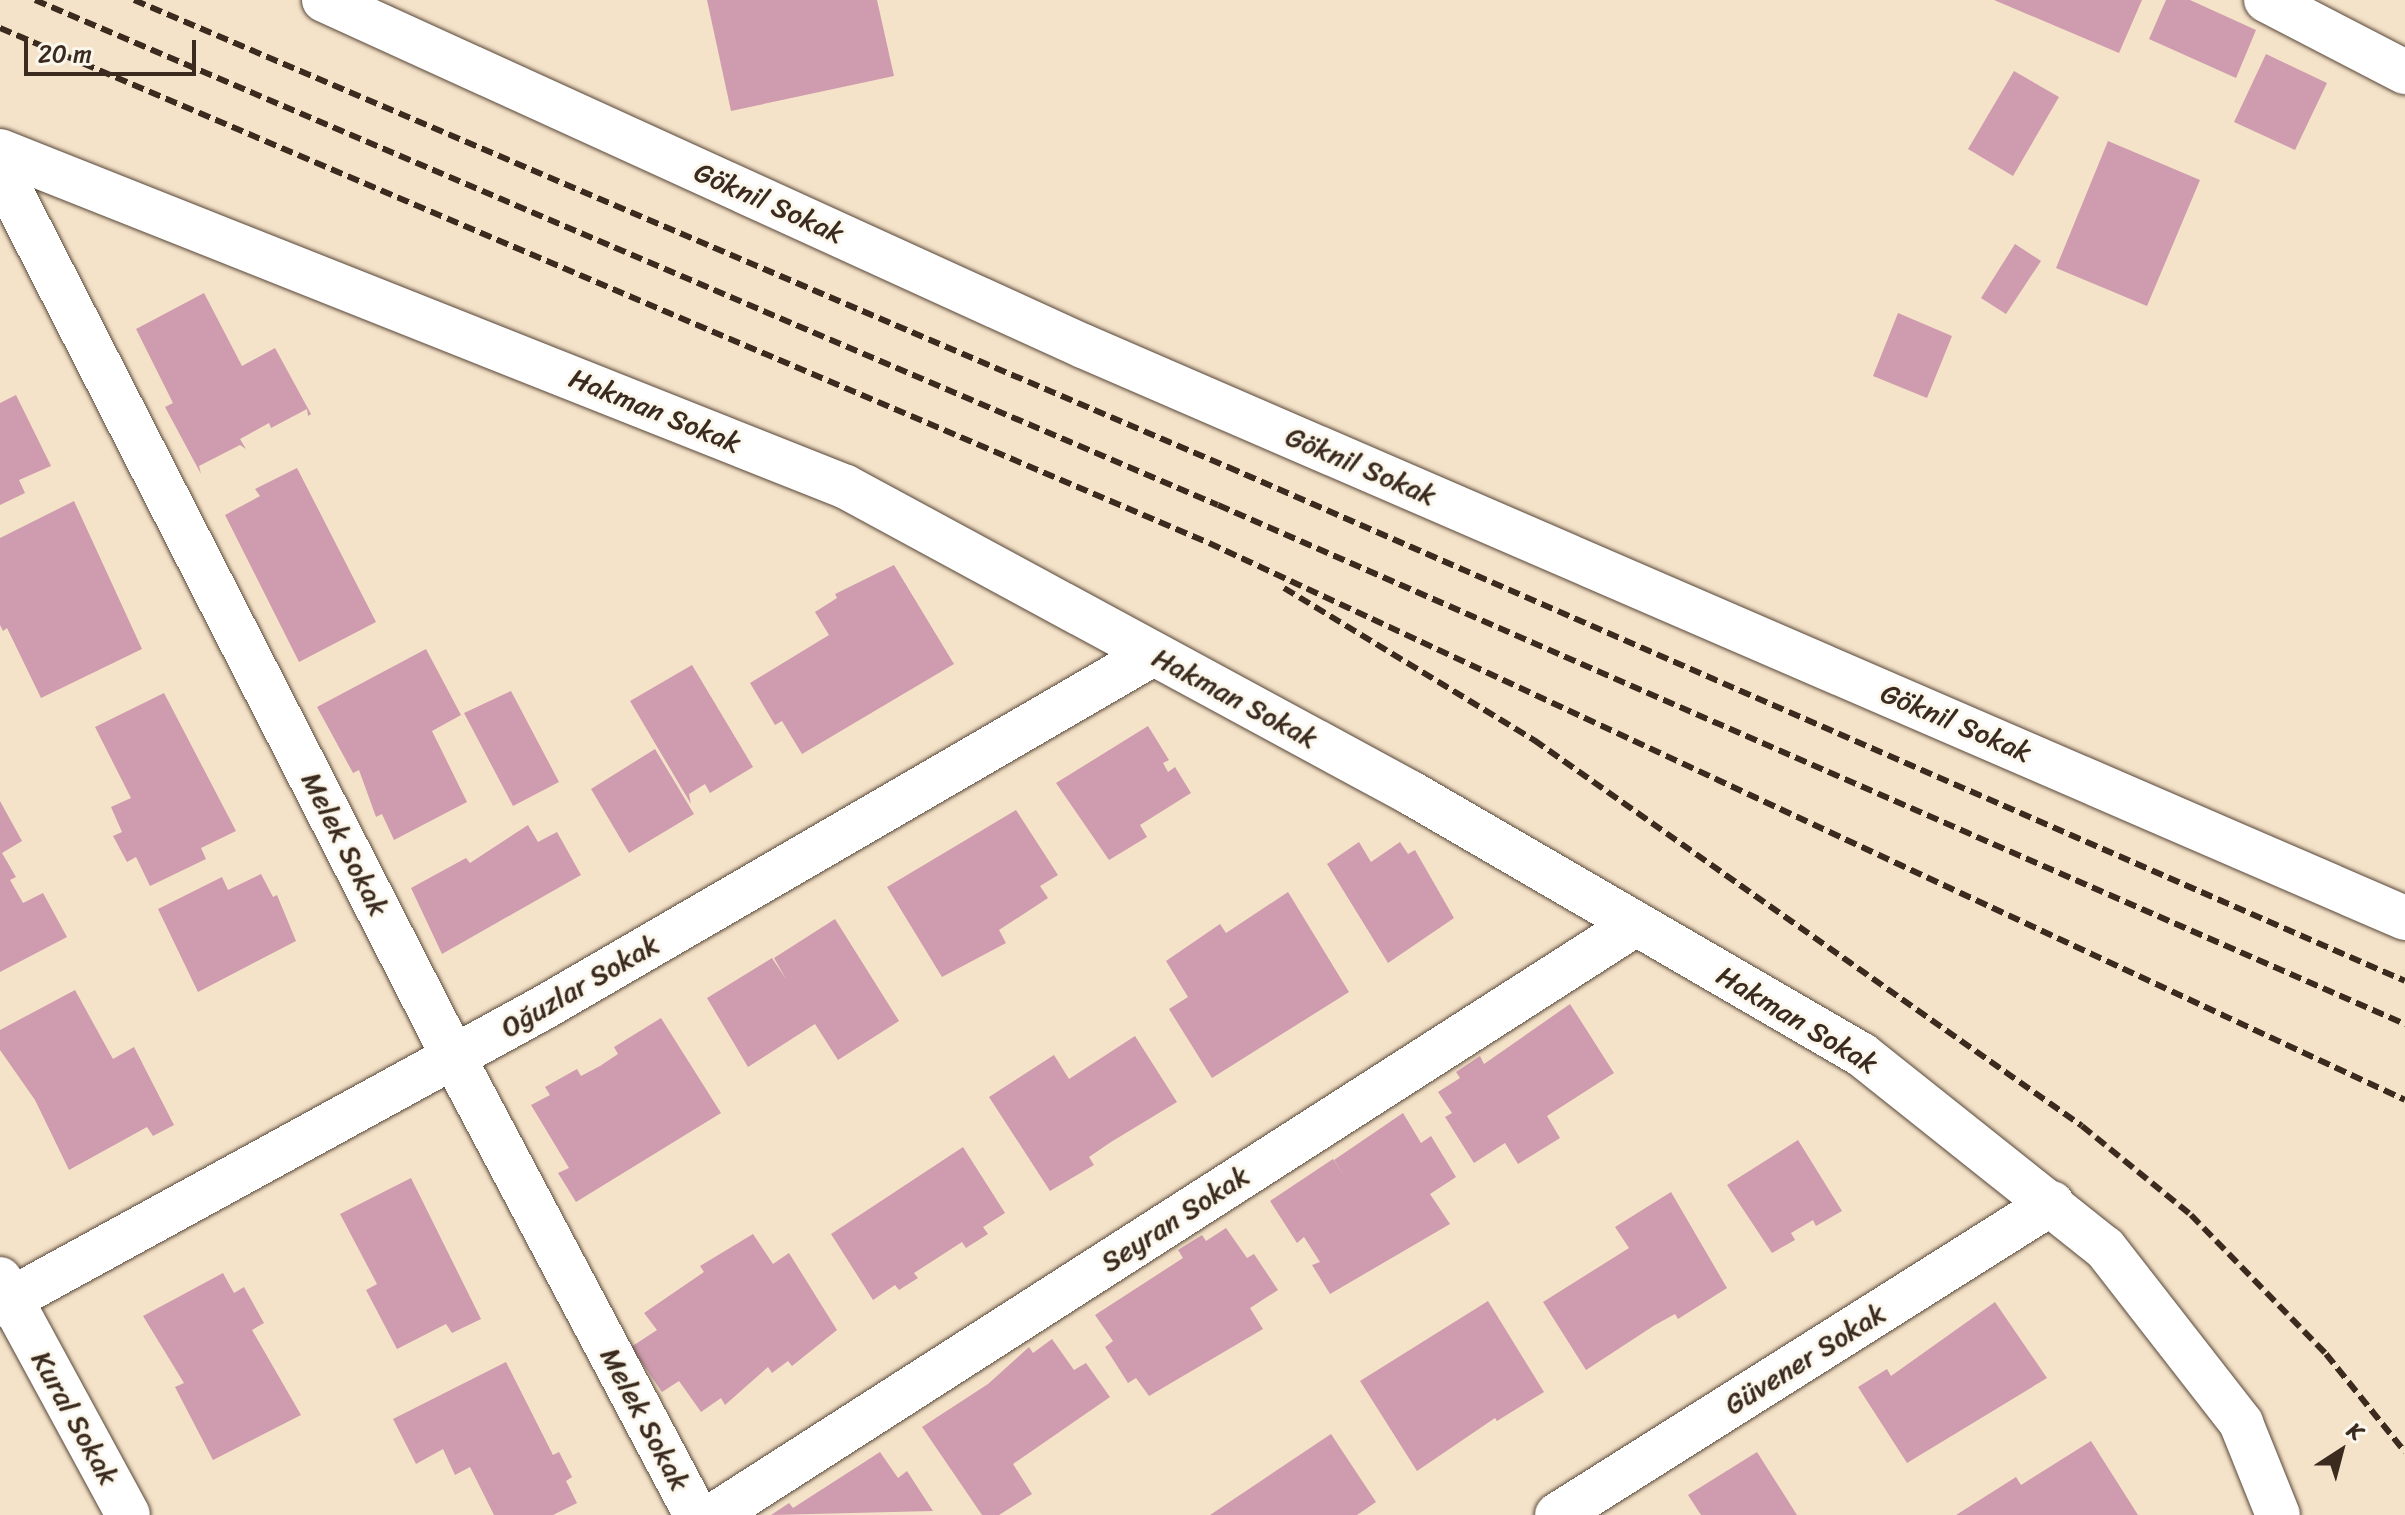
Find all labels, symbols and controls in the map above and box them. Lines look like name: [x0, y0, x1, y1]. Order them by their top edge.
scale bar: [28, 24, 200, 74]
text: 20 m: [38, 33, 92, 75]
street label: Göknil Sokak: [689, 155, 849, 251]
street label: Hakman Sokak: [564, 361, 746, 461]
street label: Göknil Sokak: [1281, 419, 1441, 513]
street label: Hakman Sokak: [1147, 640, 1323, 756]
street label: Göknil Sokak: [1876, 676, 2036, 770]
street label: Melek Sokak: [294, 766, 396, 922]
street label: Oğuzlar Sokak: [495, 927, 665, 1045]
street label: Hakman Sokak: [1710, 959, 1884, 1081]
street label: Seyran Sokak: [1095, 1159, 1255, 1279]
street label: Güvener Sokak: [1718, 1296, 1892, 1422]
street label: Melek Sokak: [593, 1342, 697, 1496]
street label: Kural Sokak: [24, 1345, 126, 1491]
north arrow: [2301, 1411, 2381, 1491]
text: K: [2339, 1411, 2372, 1451]

